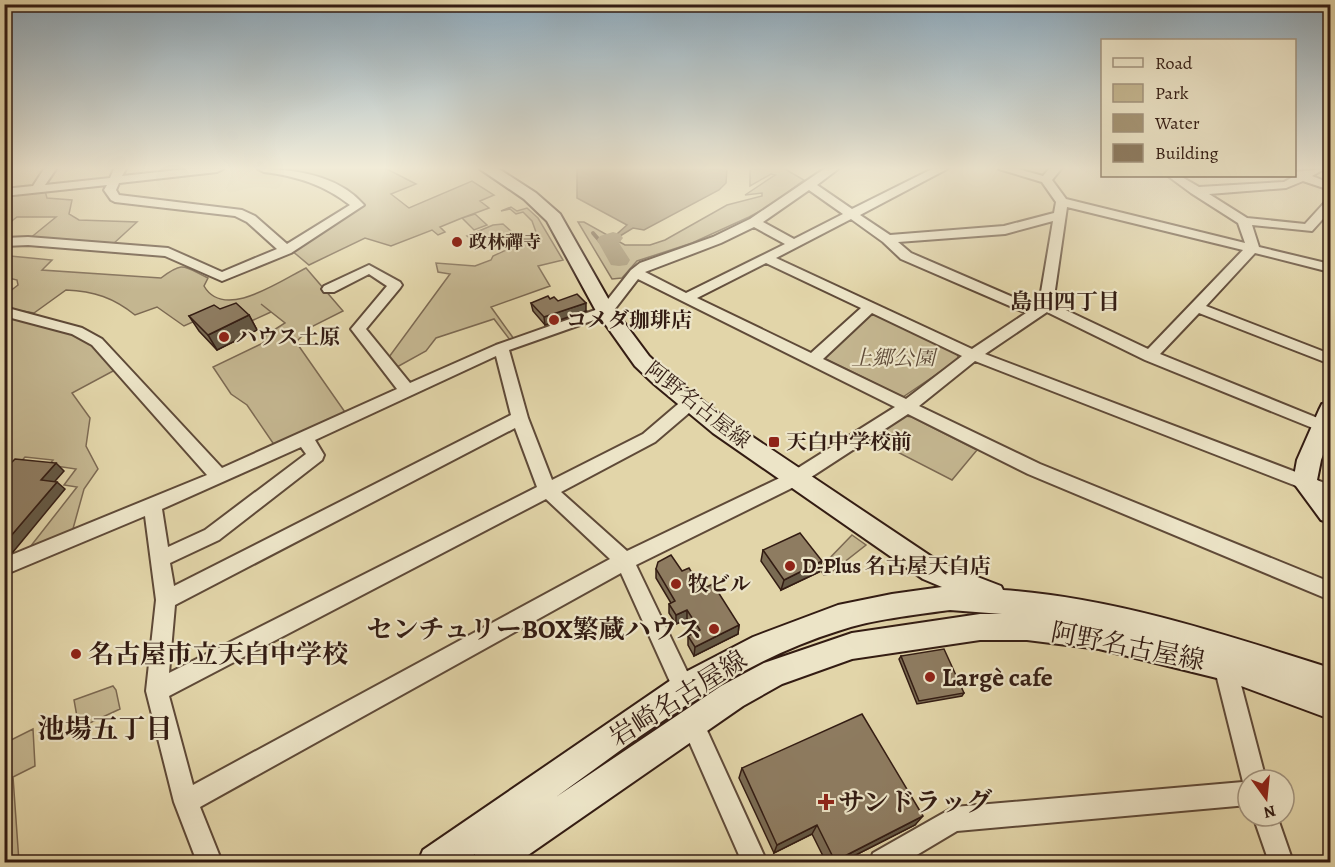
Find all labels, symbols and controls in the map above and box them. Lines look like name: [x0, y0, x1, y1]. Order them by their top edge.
legend: [1101, 39, 1296, 177]
text: Road: [1155, 51, 1193, 75]
text: Park: [1155, 81, 1189, 105]
text: Water: [1154, 111, 1200, 135]
text: Building: [1155, 141, 1219, 165]
place label: 政林禪寺: [469, 230, 541, 254]
marker: 政林禪寺: [450, 235, 464, 249]
district label: 島田四丁目: [1010, 287, 1120, 317]
place label: コメダ珈琲店: [566, 306, 692, 334]
marker: コメダ珈琲店: [547, 313, 561, 327]
place label: ハウス土原: [236, 323, 340, 351]
marker: ハウス土原: [217, 330, 231, 344]
park label: 上郷公園: [851, 344, 938, 372]
street label: 阿野名古屋線: [640, 355, 756, 455]
place label: 天白中学校前: [786, 428, 912, 456]
marker: 天白中学校前: [767, 435, 781, 449]
place label: D-Plus 名古屋天白店: [802, 552, 991, 580]
marker: D-Plus 名古屋天白店: [783, 559, 797, 573]
place label: 牧ビル: [688, 570, 751, 598]
marker: 牧ビル: [669, 577, 683, 591]
place label: センチュリーBOX繁蔵ハウス: [366, 612, 702, 647]
street label: 阿野名古屋線: [1048, 614, 1208, 679]
marker: センチュリーBOX繁蔵ハウス: [707, 622, 721, 636]
place label: 名古屋市立天白中学校: [88, 637, 348, 672]
street label: 岩崎名古屋線: [603, 642, 754, 755]
marker: 名古屋市立天白中学校: [69, 647, 83, 661]
place label: Largè cafe: [942, 660, 1053, 695]
marker: Largè cafe: [923, 670, 937, 684]
district label: 池場五丁目: [38, 711, 173, 747]
north arrow: [1236, 768, 1296, 828]
place label: サンドラッグ: [838, 785, 992, 820]
marker: サンドラッグ: [819, 795, 833, 809]
text: N: [1261, 799, 1278, 824]

